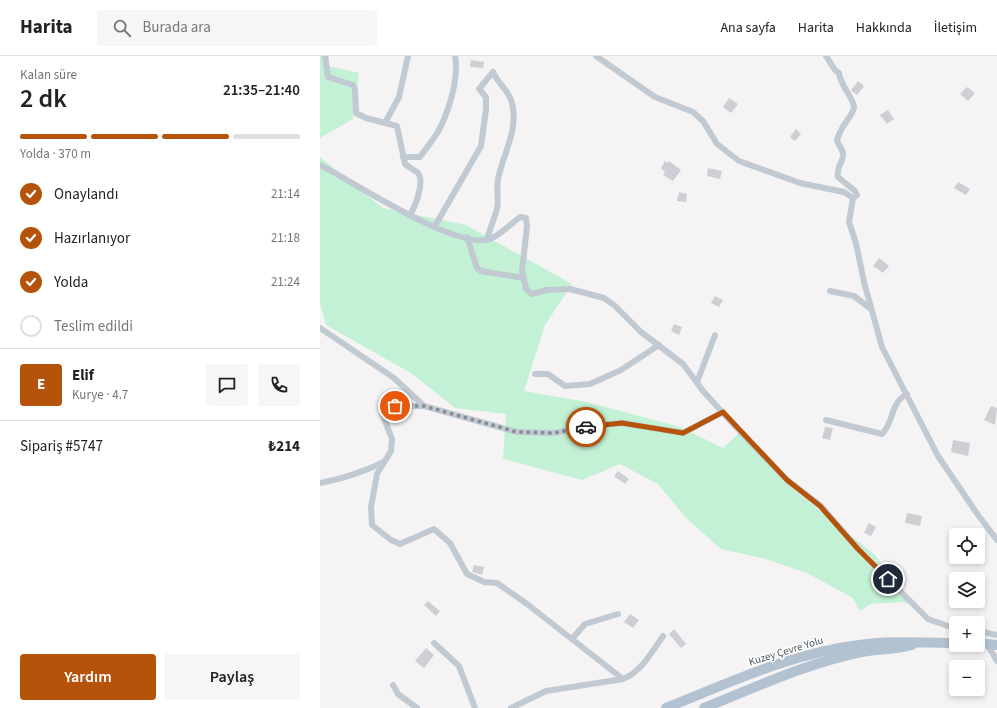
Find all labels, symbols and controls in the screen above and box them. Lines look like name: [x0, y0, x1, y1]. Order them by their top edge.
search box: [97, 10, 377, 46]
text: Harita: [20, 14, 73, 41]
icon: search: [111, 17, 133, 39]
text: Burada ara: [143, 17, 211, 38]
text: Ana sayfa: [720, 18, 776, 38]
text: Harita: [798, 18, 834, 38]
text: Hakkında: [856, 18, 912, 38]
text: İletişim: [934, 18, 977, 38]
text: Kalan süre: [20, 66, 77, 84]
text: 2 dk: [20, 80, 67, 117]
text: 21:35–21:40: [223, 80, 300, 101]
text: Yolda · 370 m: [20, 145, 91, 163]
icon: check: [20, 183, 42, 205]
text: Onaylandı: [54, 184, 118, 205]
text: 21:14: [271, 185, 300, 203]
icon: check: [20, 227, 42, 249]
text: Hazırlanıyor: [54, 228, 130, 249]
text: 21:18: [271, 229, 300, 247]
icon: check: [20, 271, 42, 293]
text: Yolda: [54, 272, 88, 293]
text: 21:24: [271, 273, 300, 291]
text: Teslim edildi: [54, 316, 133, 337]
button: chat: [206, 364, 248, 406]
button: phone: [258, 364, 300, 406]
text: Elif: [72, 365, 94, 386]
text: E: [37, 374, 45, 395]
text: Kurye · 4.7: [72, 386, 128, 404]
pin: [378, 389, 412, 423]
icon: bag: [384, 395, 406, 417]
courier: [566, 407, 606, 447]
icon: car: [575, 416, 597, 438]
text: Sipariş #5747: [20, 436, 103, 457]
text: ₺214: [268, 436, 300, 457]
map controls: [949, 528, 985, 696]
button: locate: [949, 528, 985, 564]
pin: [871, 562, 905, 596]
icon: home: [877, 568, 899, 590]
button: layers: [949, 572, 985, 608]
button: +: [949, 616, 985, 652]
street label: Kuzey Çevre Yolu: [747, 633, 825, 669]
button: Yardım: [20, 654, 156, 700]
button: Paylaş: [164, 654, 300, 700]
button: −: [949, 660, 985, 696]

